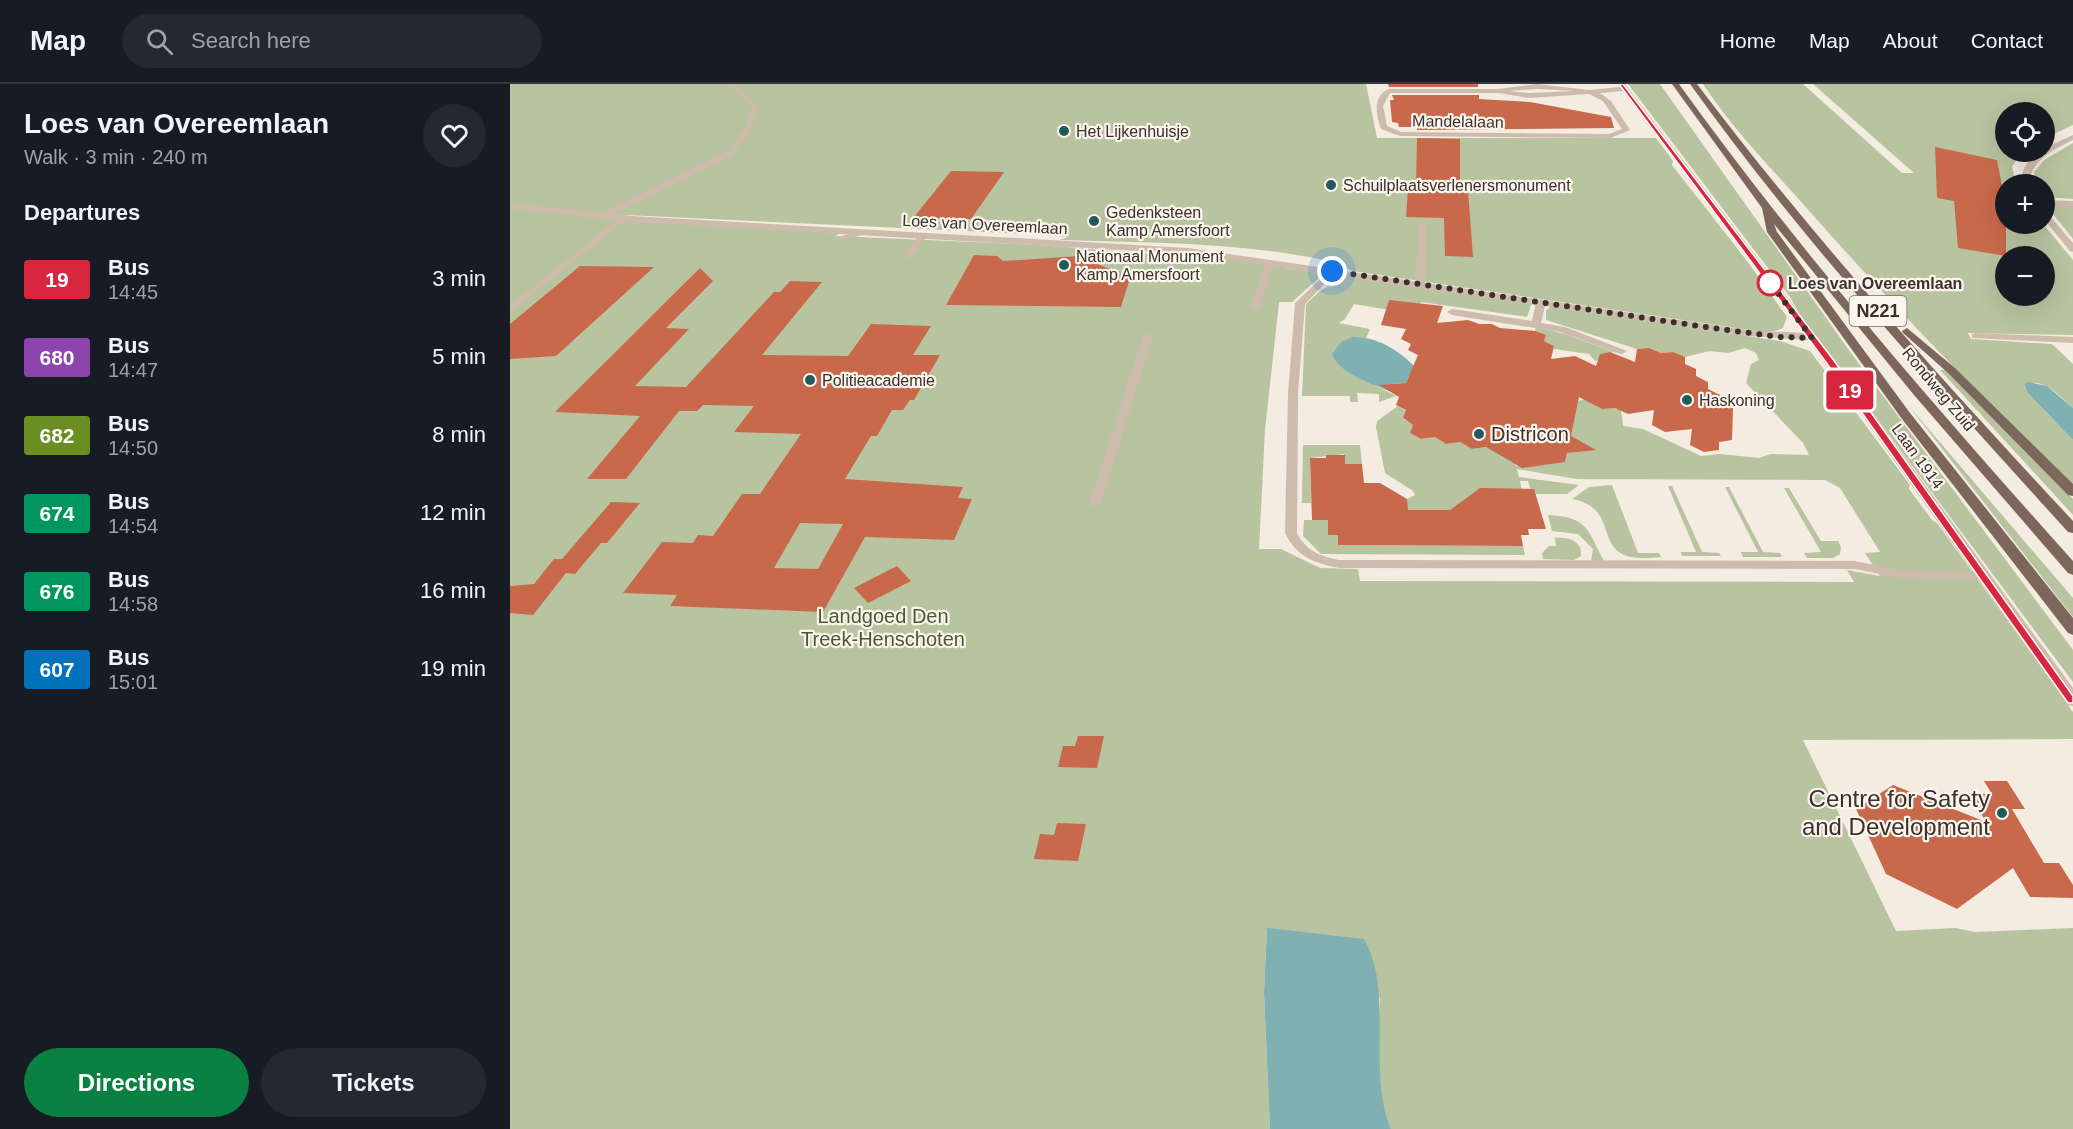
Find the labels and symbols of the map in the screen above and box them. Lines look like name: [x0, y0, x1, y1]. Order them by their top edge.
street label: Mandelalaan: [1412, 112, 1504, 131]
place label: Het Lijkenhuisje: [1076, 123, 1189, 140]
marker: Het Lijkenhuisje: [1057, 124, 1071, 138]
place label: Schuilplaatsverlenersmonument: [1343, 177, 1571, 194]
marker: Schuilplaatsverlenersmonument: [1324, 178, 1338, 192]
place label: Gedenksteen Kamp Amersfoort: [1106, 204, 1230, 239]
street label: Loes van Overeemlaan: [902, 212, 1068, 237]
marker: Gedenksteen Kamp Amersfoort: [1087, 214, 1101, 228]
place label: Nationaal Monument Kamp Amersfoort: [1076, 248, 1224, 283]
your location: [1317, 256, 1347, 286]
marker: Nationaal Monument Kamp Amersfoort: [1057, 258, 1071, 272]
marker: Loes van Overeemlaan: [1757, 270, 1783, 296]
place label: Loes van Overeemlaan: [1788, 275, 1962, 292]
road number: N221: [1850, 296, 1906, 326]
street label: Rondweg Zuid: [1899, 344, 1978, 434]
line badge: 19: [1823, 370, 1877, 410]
place label: Politieacademie: [822, 372, 935, 389]
marker: Politieacademie: [803, 373, 817, 387]
place label: Haskoning: [1699, 392, 1775, 409]
marker: Haskoning: [1680, 393, 1694, 407]
street label: Laan 1914: [1888, 421, 1947, 492]
place label: Districon: [1491, 423, 1569, 445]
marker: Districon: [1472, 427, 1486, 441]
park label: Landgoed Den Treek-Henschoten: [801, 605, 965, 650]
place label: Centre for Safety and Development: [1802, 785, 1990, 840]
marker: Centre for Safety and Development: [1995, 806, 2009, 820]

